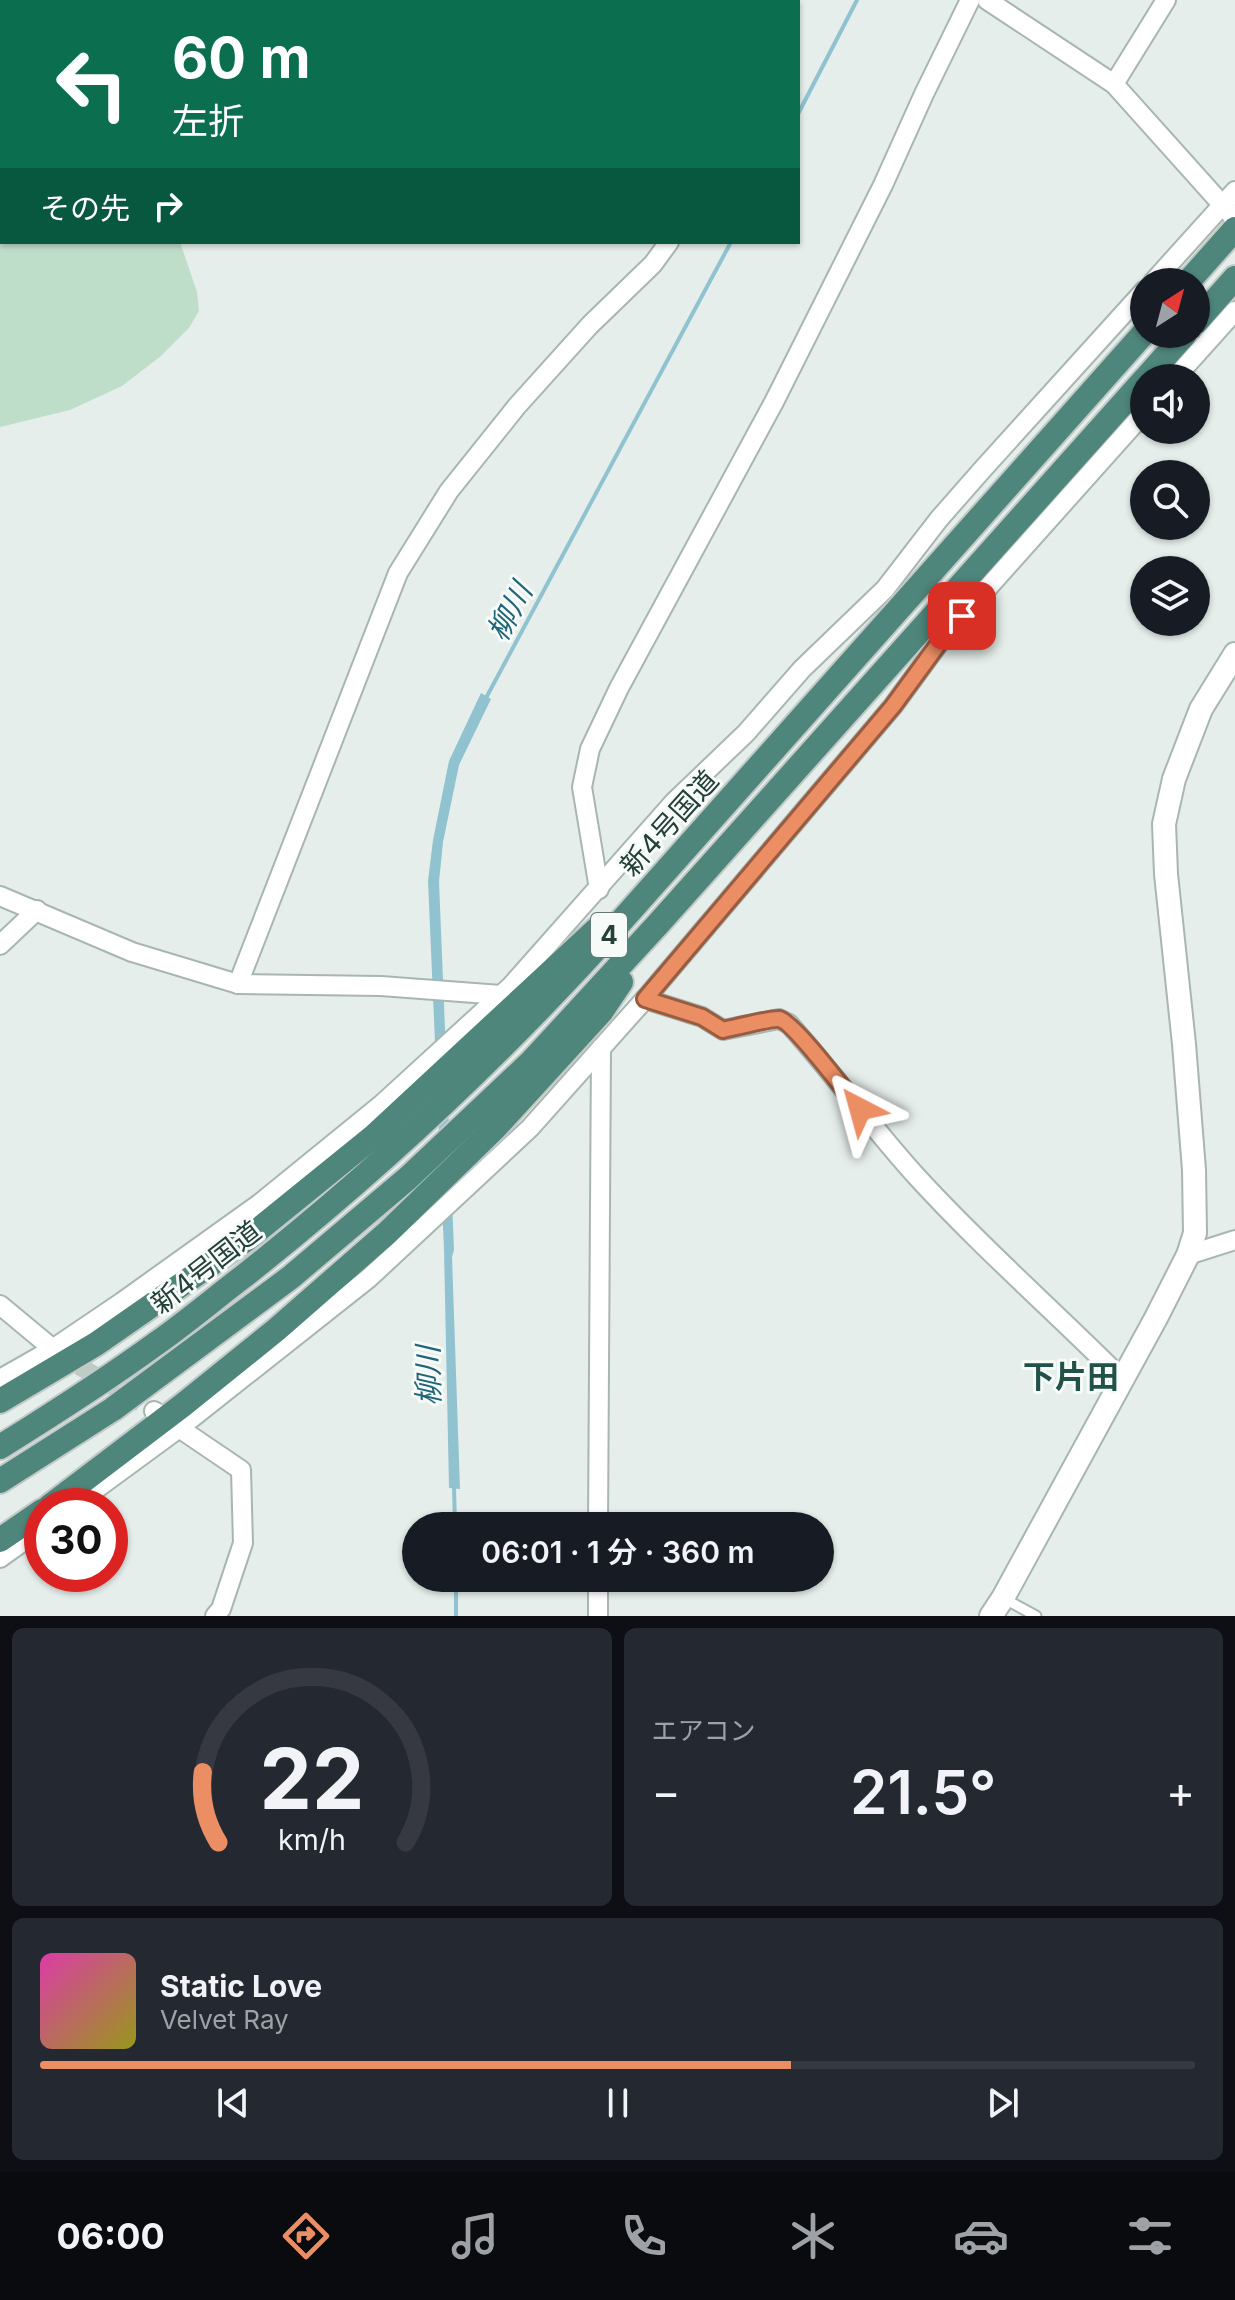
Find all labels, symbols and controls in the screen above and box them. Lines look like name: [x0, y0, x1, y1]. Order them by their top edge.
text: 60 m: [172, 24, 311, 92]
icon: left: [40, 32, 144, 136]
text: 左折: [172, 99, 244, 143]
icon: right: [146, 184, 190, 228]
text: その先: [40, 190, 130, 226]
north arrow: [1130, 268, 1210, 348]
map controls: [1130, 268, 1210, 636]
button: sound: [1130, 364, 1210, 444]
button: search: [1130, 460, 1210, 540]
button: layers: [1130, 556, 1210, 636]
water label: 柳川: [479, 574, 541, 646]
pin: [928, 582, 996, 650]
icon: arrive: [940, 594, 984, 638]
street label: 新4号国道: [613, 763, 725, 883]
road number: 4: [591, 913, 627, 957]
position arrow: [818, 1067, 902, 1151]
street label: 新4号国道: [144, 1214, 268, 1320]
water label: 柳川: [409, 1343, 447, 1406]
district label: 下片田: [1023, 1357, 1119, 1396]
speed limit sign: 30: [24, 1488, 128, 1592]
text: 06:01 · 1 分 · 360 m: [481, 1534, 755, 1570]
text: エアコン: [652, 1715, 756, 1746]
text: 22: [259, 1728, 364, 1829]
text: 21.5°: [850, 1756, 996, 1828]
text: −: [652, 1765, 681, 1819]
text: +: [1166, 1765, 1195, 1819]
text: km/h: [278, 1822, 346, 1857]
text: Static Love: [160, 1968, 322, 2004]
text: Velvet Ray: [160, 2004, 289, 2035]
icon: previous: [211, 2081, 255, 2125]
icon: pause: [596, 2081, 640, 2125]
icon: next: [981, 2081, 1025, 2125]
icon: directions: [278, 2208, 334, 2264]
icon: music: [447, 2208, 503, 2264]
icon: phone: [616, 2208, 672, 2264]
icon: climate: [785, 2208, 841, 2264]
icon: car: [953, 2208, 1009, 2264]
icon: filters: [1122, 2208, 1178, 2264]
text: 06:00: [56, 2214, 165, 2258]

